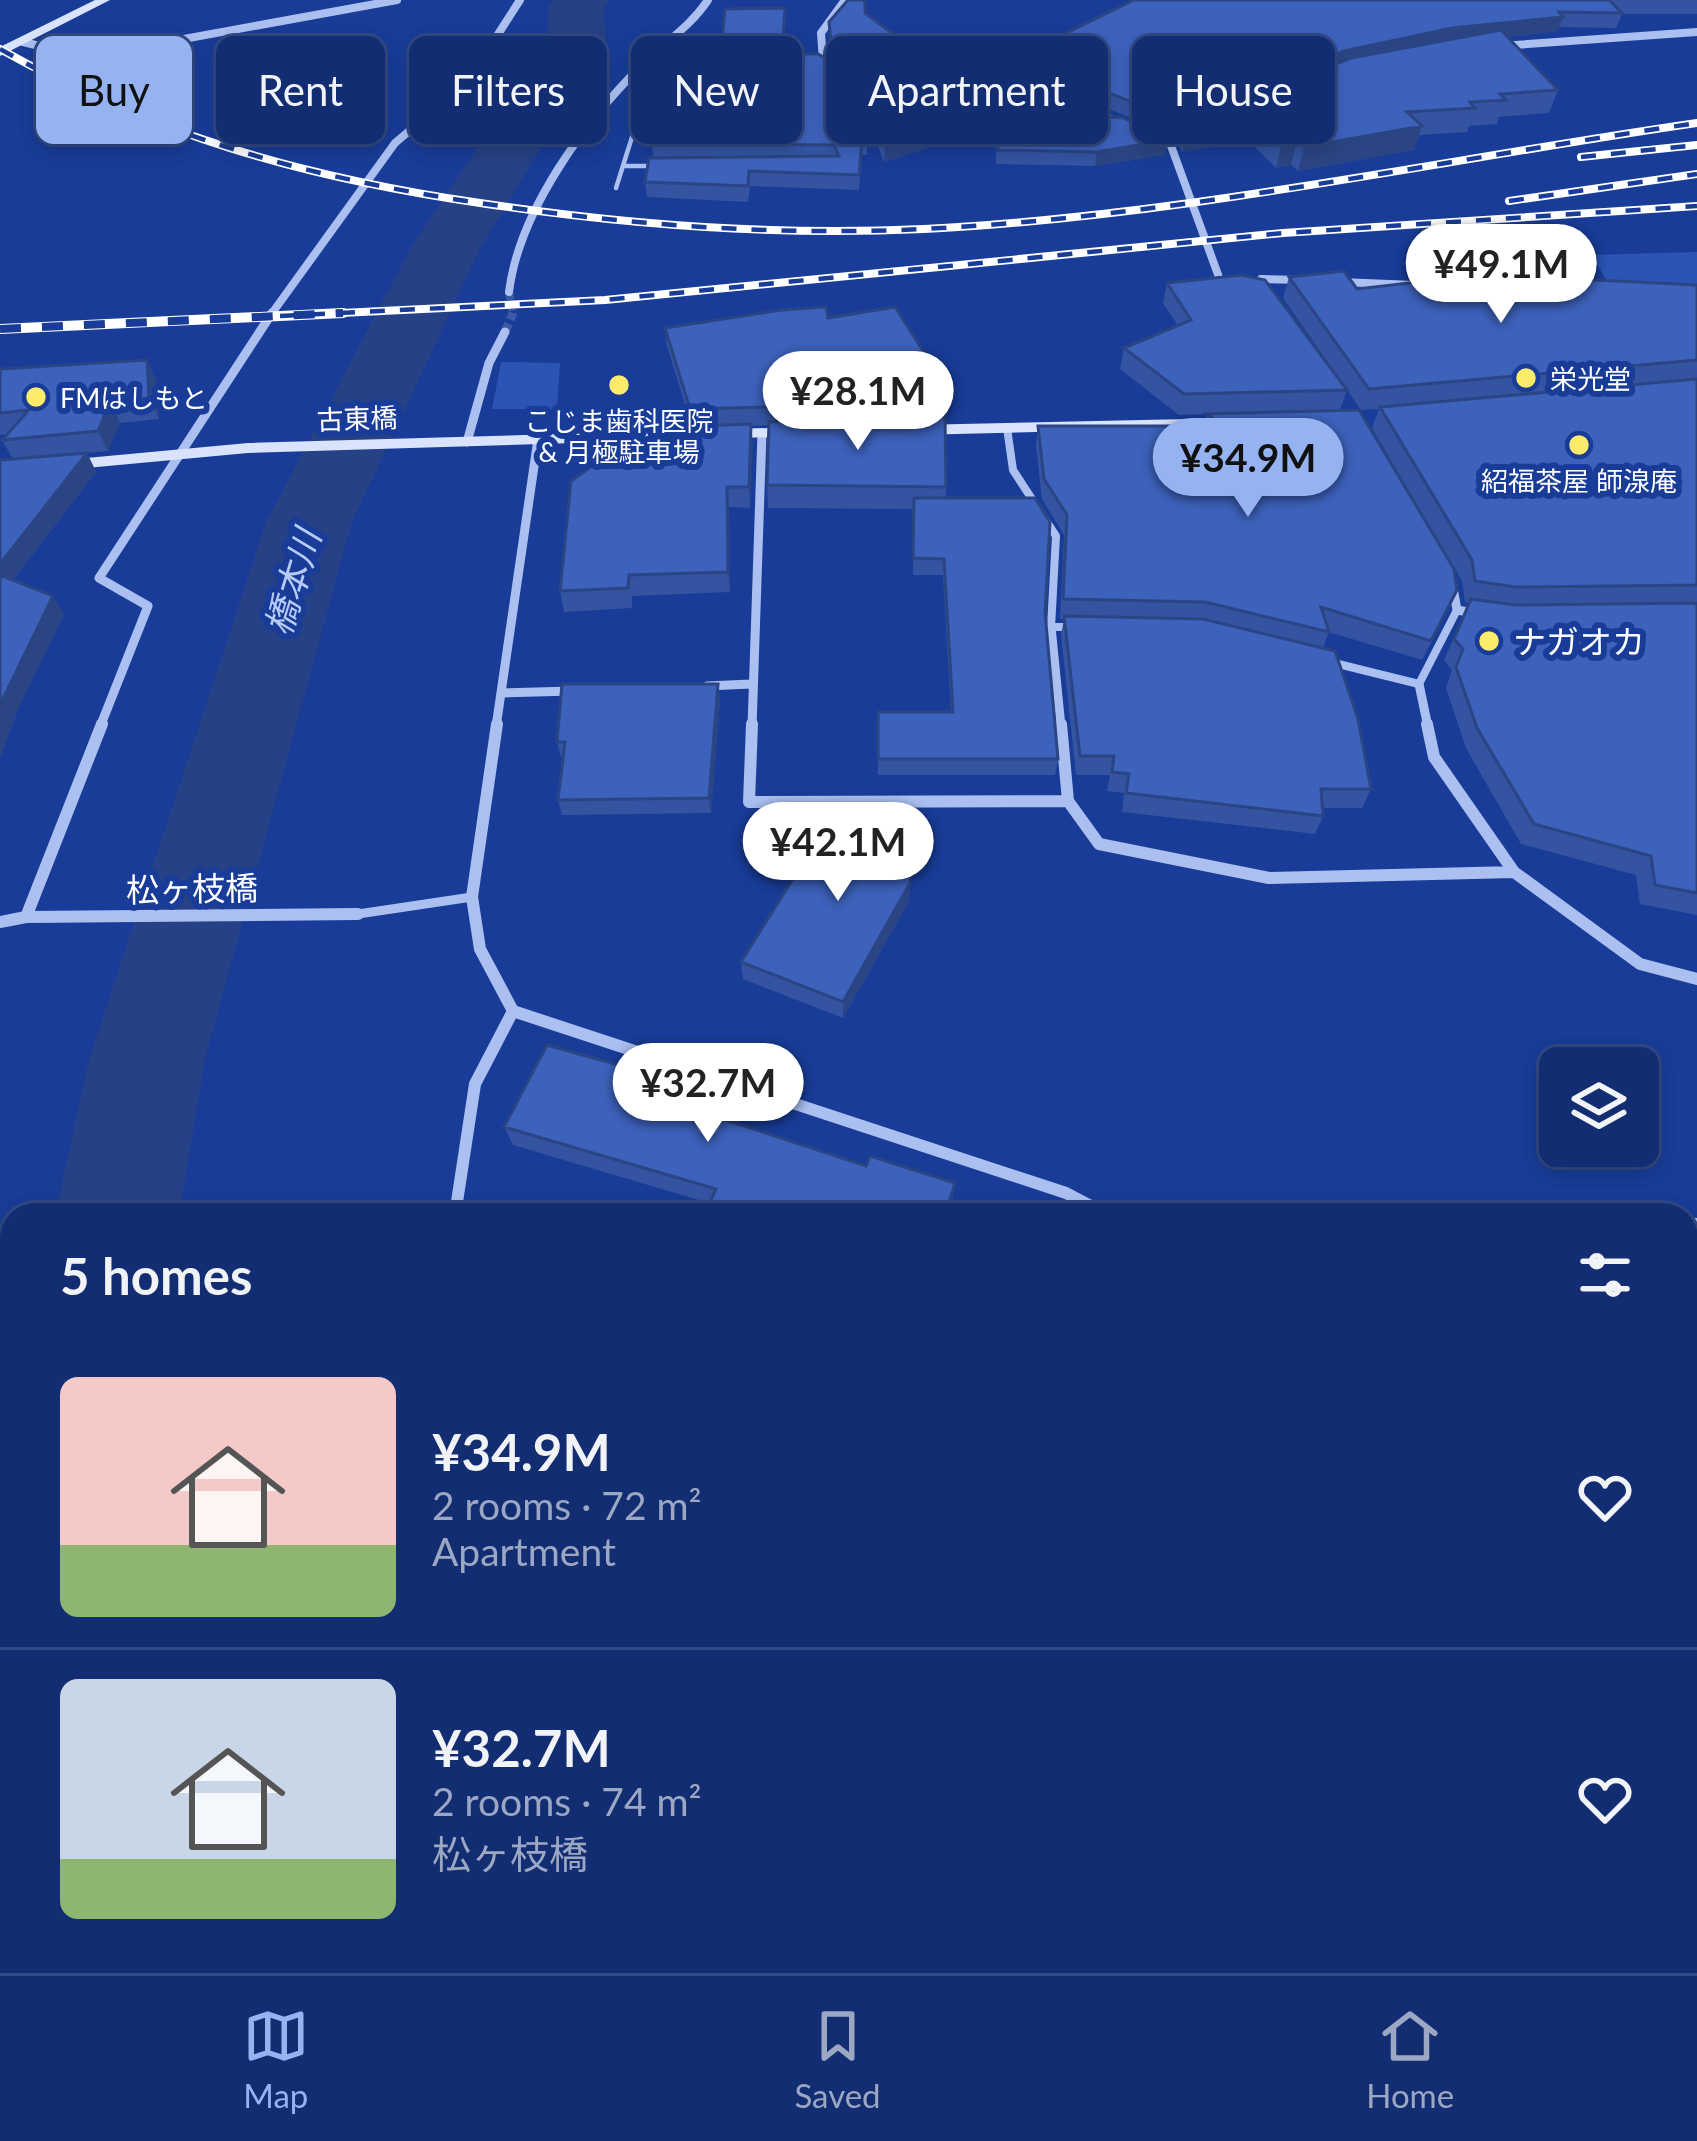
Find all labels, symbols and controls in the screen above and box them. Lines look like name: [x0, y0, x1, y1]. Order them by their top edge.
chip: Buy: [36, 36, 192, 144]
chip: Rent: [216, 36, 385, 144]
chip: Filters: [409, 36, 607, 144]
chip: New: [631, 36, 802, 144]
chip: Apartment: [826, 36, 1108, 144]
chip: House: [1132, 36, 1335, 144]
pin: ¥49.1M: [1403, 224, 1599, 326]
text: ¥49.1M: [1433, 240, 1569, 286]
pin: ¥28.1M: [760, 351, 956, 453]
place label: 栄光堂: [1550, 362, 1631, 395]
marker: 栄光堂: [1513, 365, 1539, 391]
text: ¥28.1M: [790, 367, 926, 413]
marker: こじま歯科医院 & 月極駐車場: [606, 372, 632, 398]
place label: FMはしもと: [60, 381, 208, 414]
marker: FMはしもと: [23, 384, 49, 410]
street label: 古東橋: [316, 400, 398, 436]
place label: こじま歯科医院 & 月極駐車場: [525, 404, 714, 468]
pin: ¥34.9M: [1150, 418, 1346, 520]
marker: 紹福茶屋 師湶庵: [1566, 432, 1592, 458]
text: ¥34.9M: [1180, 434, 1316, 480]
place label: 紹福茶屋 師湶庵: [1481, 464, 1677, 497]
water label: 橋本川: [255, 520, 330, 640]
place label: ナガオカ: [1513, 621, 1645, 661]
marker: ナガオカ: [1476, 628, 1502, 654]
pin: ¥42.1M: [740, 802, 936, 904]
text: ¥42.1M: [770, 818, 906, 864]
street label: 松ヶ枝橋: [126, 867, 258, 909]
pin: ¥32.7M: [610, 1043, 806, 1145]
map controls: [1539, 1047, 1659, 1167]
button: layers: [1539, 1047, 1659, 1167]
text: ¥32.7M: [640, 1059, 776, 1105]
icon: filters: [1572, 1242, 1638, 1308]
text: 5 homes: [60, 1245, 252, 1306]
text: ¥34.9M: [432, 1421, 611, 1482]
icon: home: [156, 1425, 300, 1569]
icon: heart: [1572, 1464, 1638, 1530]
text: 2 rooms · 72 m²: [432, 1482, 702, 1528]
text: Apartment: [432, 1528, 616, 1574]
text: ¥32.7M: [432, 1717, 611, 1778]
icon: home: [156, 1727, 300, 1871]
icon: heart: [1572, 1766, 1638, 1832]
text: 2 rooms · 74 m²: [432, 1778, 702, 1824]
text: 松ヶ枝橋: [432, 1831, 588, 1877]
tab: Map: [243, 2003, 309, 2115]
tab: Saved: [794, 2003, 881, 2115]
tab: Home: [1366, 2003, 1454, 2115]

